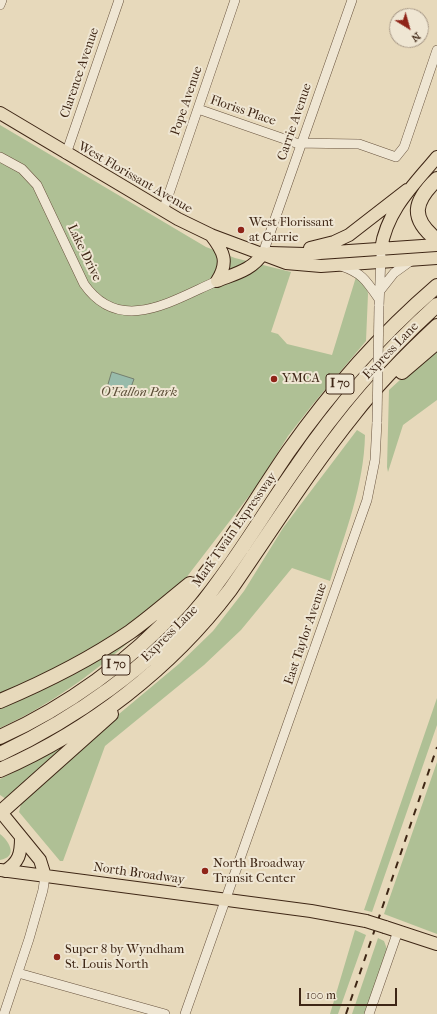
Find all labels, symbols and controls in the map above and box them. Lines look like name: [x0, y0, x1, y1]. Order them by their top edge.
north arrow: [389, 8, 429, 48]
street label: Clarence Avenue: [57, 26, 103, 120]
text: N: [409, 29, 423, 45]
street label: Pope Avenue: [168, 64, 206, 138]
street label: Carrie Avenue: [274, 81, 316, 163]
street label: Floriss Place: [208, 92, 278, 130]
street label: West Florissant Avenue: [75, 139, 195, 217]
place label: West Florissant at Carrie: [249, 215, 334, 246]
street label: Lake Drive: [64, 222, 104, 284]
marker: West Florissant at Carrie: [236, 225, 246, 235]
street label: Express Lane: [360, 319, 422, 383]
place label: YMCA: [282, 371, 320, 387]
marker: YMCA: [269, 374, 279, 384]
road number: I 70: [326, 374, 354, 394]
park label: O'Fallon Park: [101, 385, 177, 401]
street label: Mark Twain Expressway: [189, 470, 281, 590]
street label: East Taylor Avenue: [281, 581, 331, 687]
street label: Express Lane: [138, 602, 202, 666]
road number: I 70: [102, 655, 130, 675]
place label: North Broadway Transit Center: [213, 856, 305, 887]
street label: North Broadway: [92, 860, 186, 888]
marker: North Broadway Transit Center: [200, 866, 210, 876]
place label: Super 8 by Wyndham St. Louis North: [65, 942, 184, 973]
marker: Super 8 by Wyndham St. Louis North: [52, 952, 62, 962]
scale bar: [301, 980, 399, 1006]
text: 100 m: [306, 988, 336, 1002]

